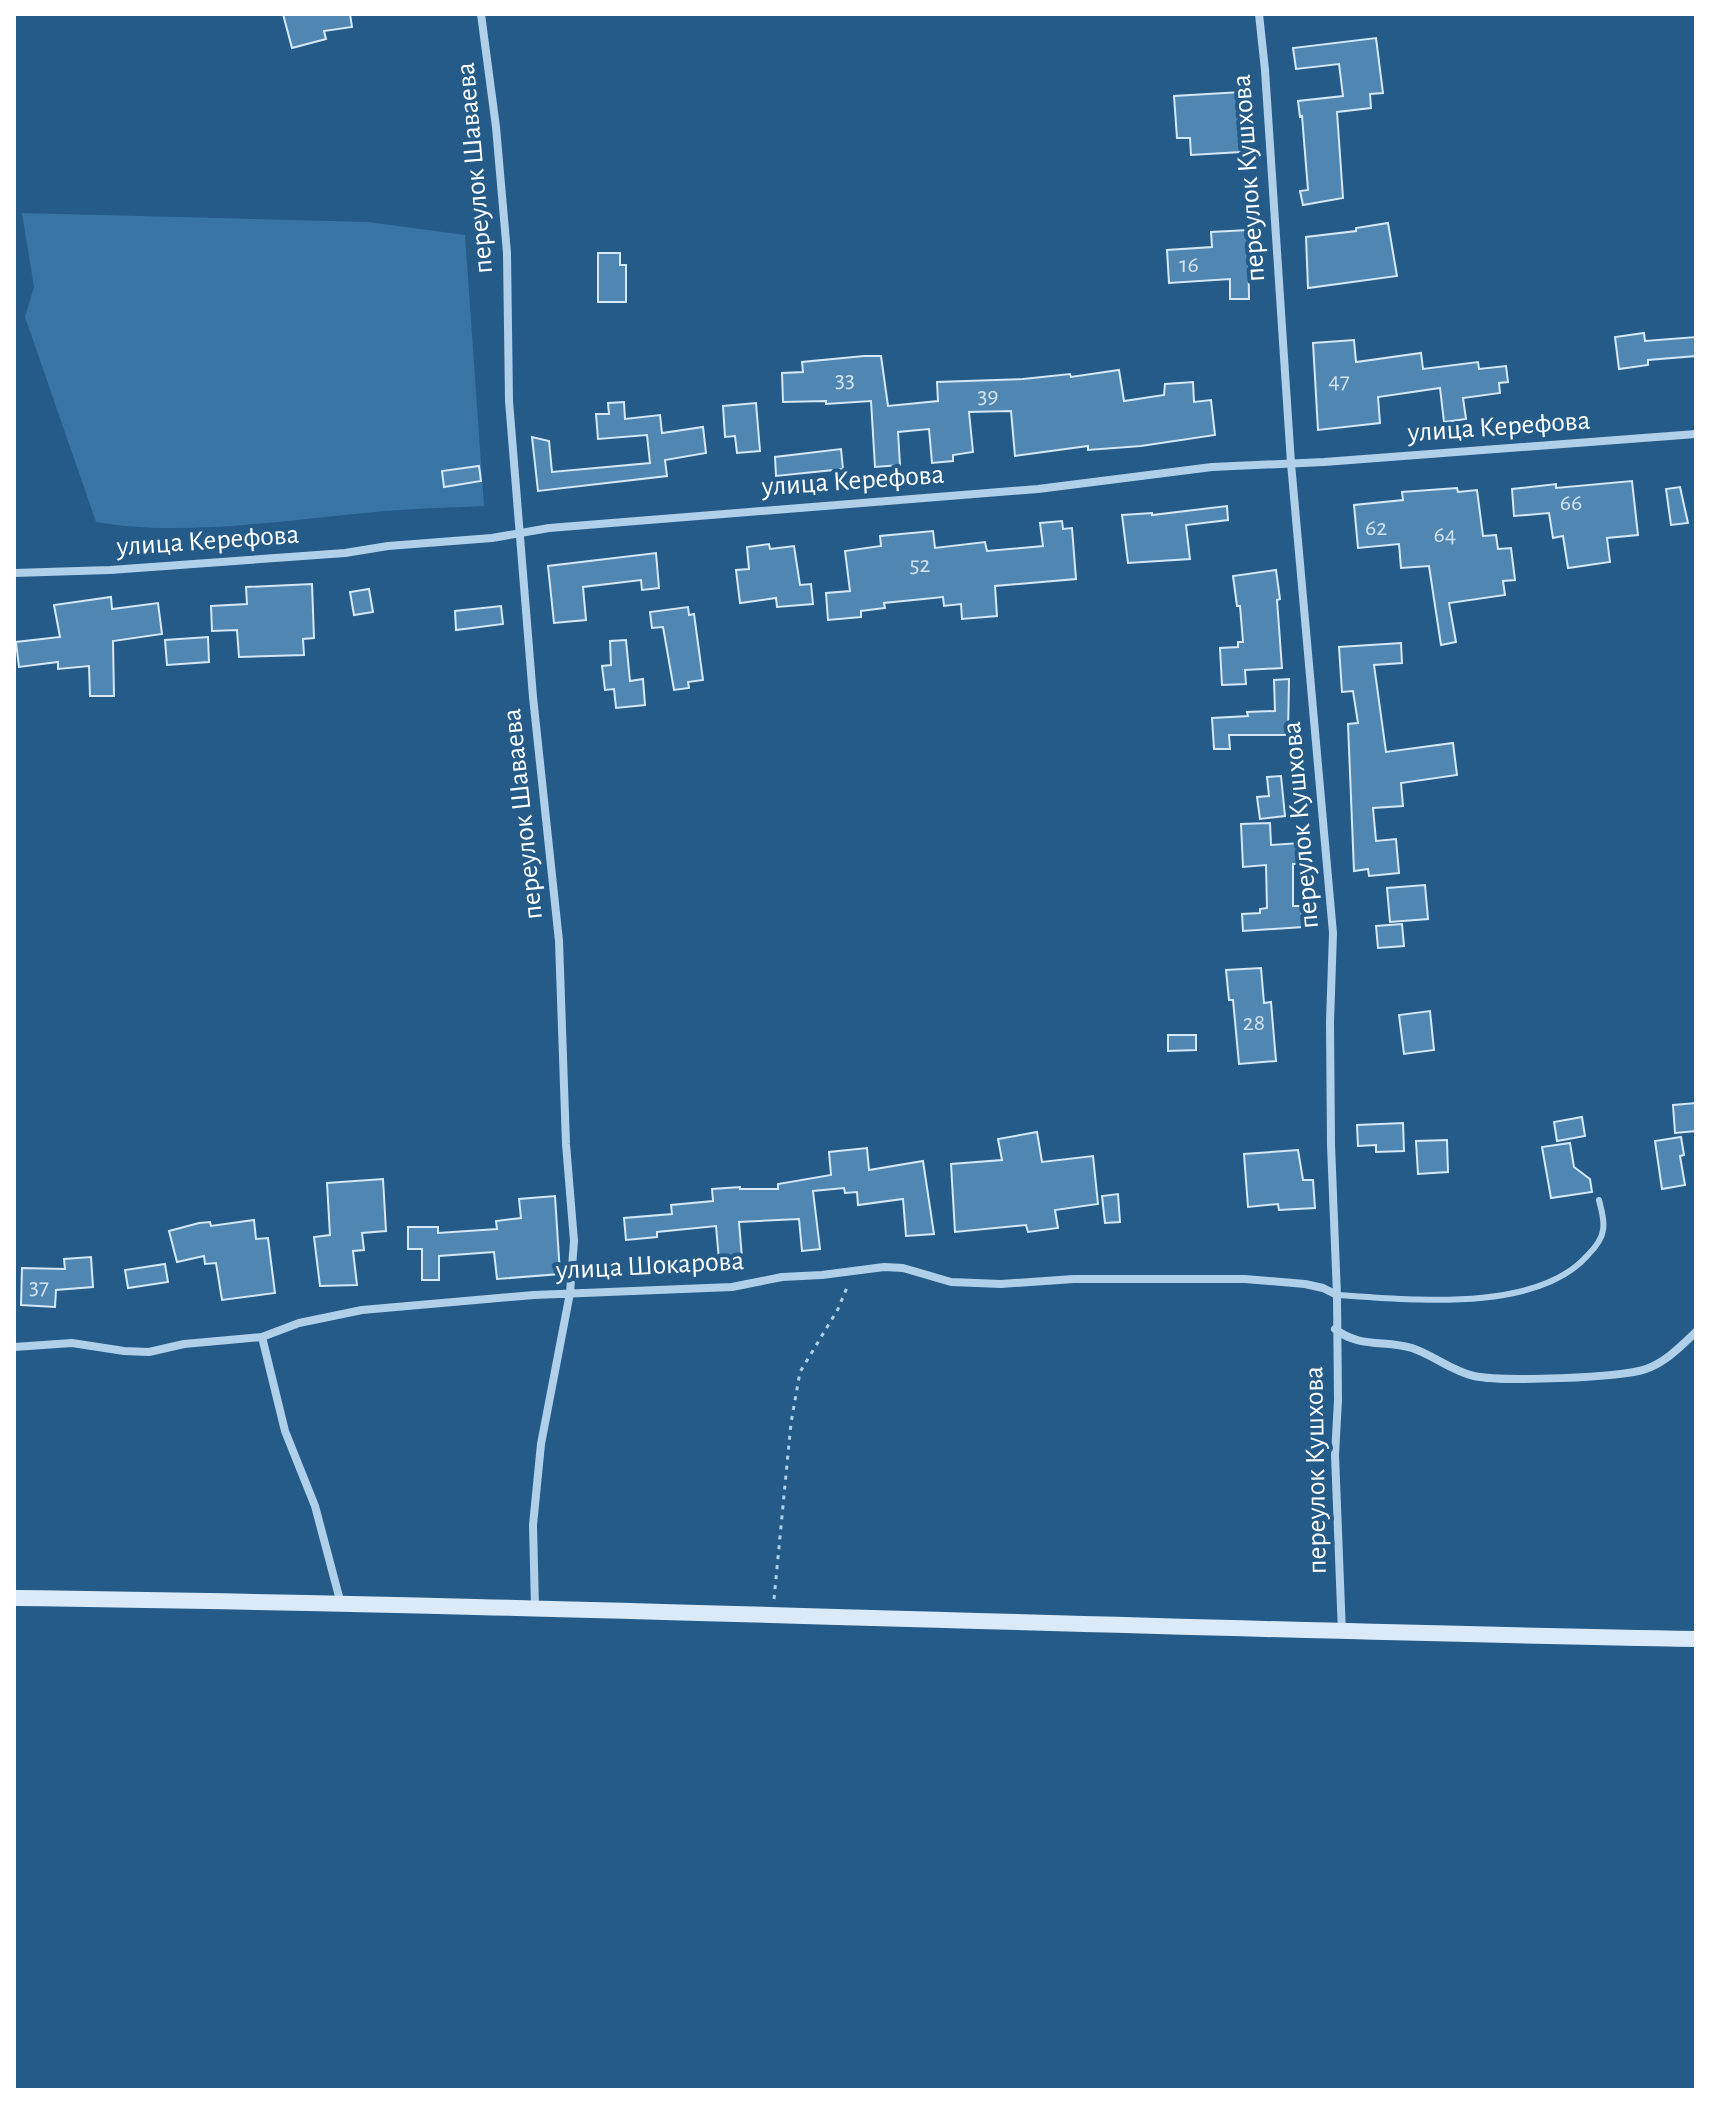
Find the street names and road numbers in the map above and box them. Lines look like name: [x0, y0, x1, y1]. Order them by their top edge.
street label: переулок Шаваева: [452, 61, 498, 275]
street label: переулок Кушхова: [1228, 73, 1270, 283]
street label: улица Керефова: [1406, 407, 1591, 447]
street label: улица Керефова: [760, 461, 945, 501]
street label: улица Керефова: [115, 521, 300, 561]
street label: переулок Шаваева: [498, 707, 548, 921]
street label: переулок Кушхова: [1278, 720, 1324, 930]
street label: улица Шокарова: [554, 1247, 745, 1285]
street label: переулок Кушхова: [1300, 1366, 1332, 1574]

